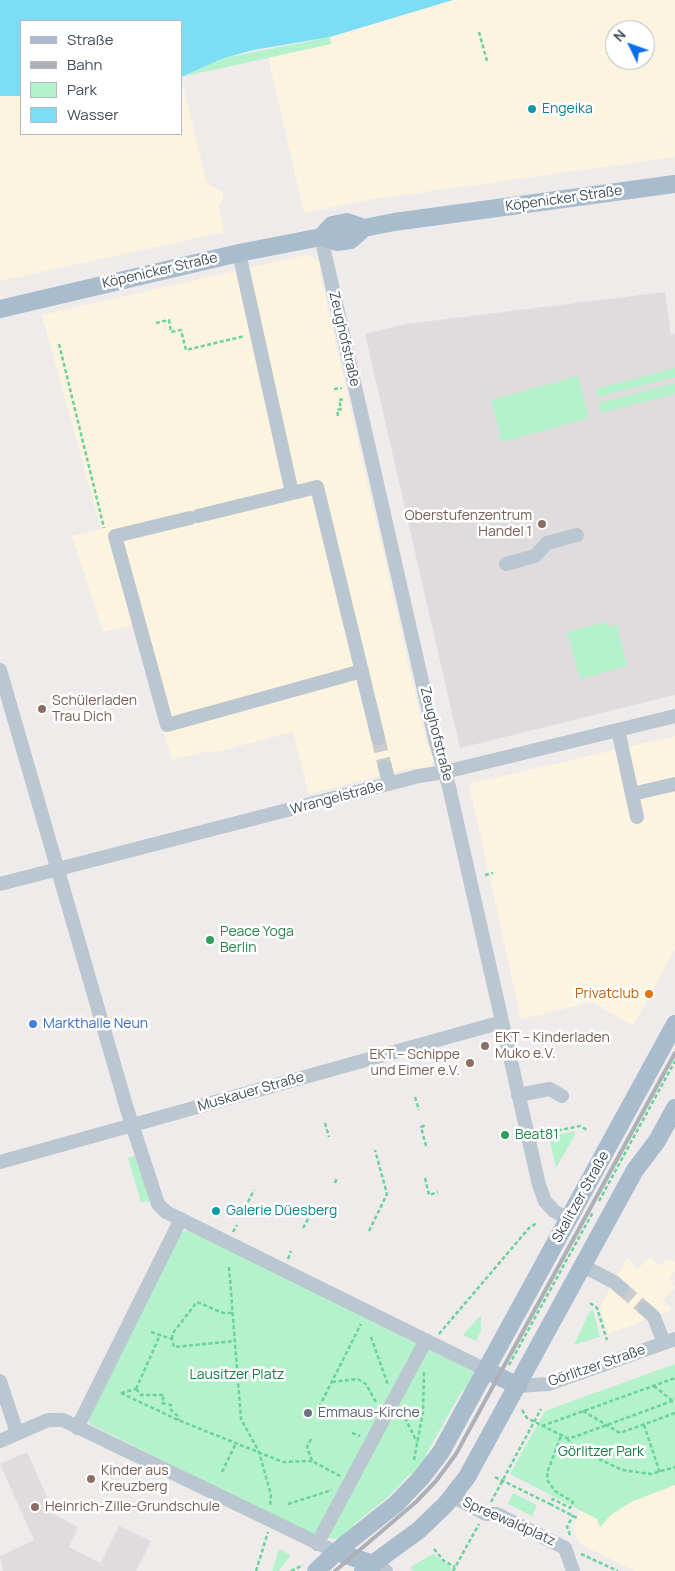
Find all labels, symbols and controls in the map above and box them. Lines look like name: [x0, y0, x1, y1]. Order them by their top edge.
legend: [20, 20, 182, 135]
north arrow: [605, 20, 655, 70]
text: N: [609, 25, 630, 45]
text: Straße: [67, 29, 113, 50]
text: Bahn: [67, 54, 102, 75]
text: Park: [67, 79, 97, 100]
place label: Engeika: [542, 101, 593, 117]
marker: Engeika: [526, 103, 538, 115]
text: Wasser: [67, 104, 119, 125]
street label: Köpenicker Straße: [505, 182, 623, 216]
street label: Köpenicker Straße: [101, 250, 219, 292]
street label: Zeughofstraße: [325, 290, 363, 388]
place label: Oberstufenzentrum Handel 1: [404, 508, 532, 540]
marker: Oberstufenzentrum Handel 1: [536, 518, 548, 530]
street label: Zeughofstraße: [416, 685, 456, 783]
place label: Schülerladen Trau Dich: [52, 693, 137, 726]
marker: Schülerladen Trau Dich: [36, 703, 48, 715]
street label: Wrangelstraße: [289, 777, 385, 819]
place label: Peace Yoga Berlin: [220, 924, 294, 956]
marker: Peace Yoga Berlin: [204, 934, 216, 946]
place label: Privatclub: [575, 986, 639, 1002]
marker: Privatclub: [643, 988, 655, 1000]
place label: Markthalle Neun: [43, 1016, 148, 1032]
marker: Markthalle Neun: [27, 1018, 39, 1030]
place label: EKT – Kinderladen Muko e.V.: [495, 1030, 610, 1062]
marker: EKT – Kinderladen Muko e.V.: [479, 1040, 491, 1052]
place label: EKT – Schippe und Eimer e.V.: [369, 1047, 460, 1080]
marker: EKT – Schippe und Eimer e.V.: [464, 1057, 476, 1069]
street label: Muskauer Straße: [196, 1069, 306, 1115]
place label: Beat81: [515, 1127, 559, 1143]
marker: Beat81: [499, 1129, 511, 1141]
street label: Skalitzer Straße: [549, 1148, 613, 1246]
place label: Galerie Düesberg: [226, 1203, 337, 1219]
marker: Galerie Düesberg: [210, 1205, 222, 1217]
street label: Görlitzer Straße: [546, 1342, 648, 1390]
park label: Lausitzer Platz: [190, 1367, 284, 1383]
place label: Emmaus-Kirche: [318, 1405, 420, 1421]
marker: Emmaus-Kirche: [302, 1407, 314, 1419]
park label: Görlitzer Park: [558, 1444, 644, 1460]
place label: Kinder aus Kreuzberg: [101, 1463, 169, 1495]
marker: Kinder aus Kreuzberg: [85, 1473, 97, 1485]
street label: Spreewaldplatz: [460, 1494, 558, 1550]
place label: Heinrich-Zille-Grundschule: [45, 1499, 220, 1515]
marker: Heinrich-Zille-Grundschule: [29, 1501, 41, 1513]

